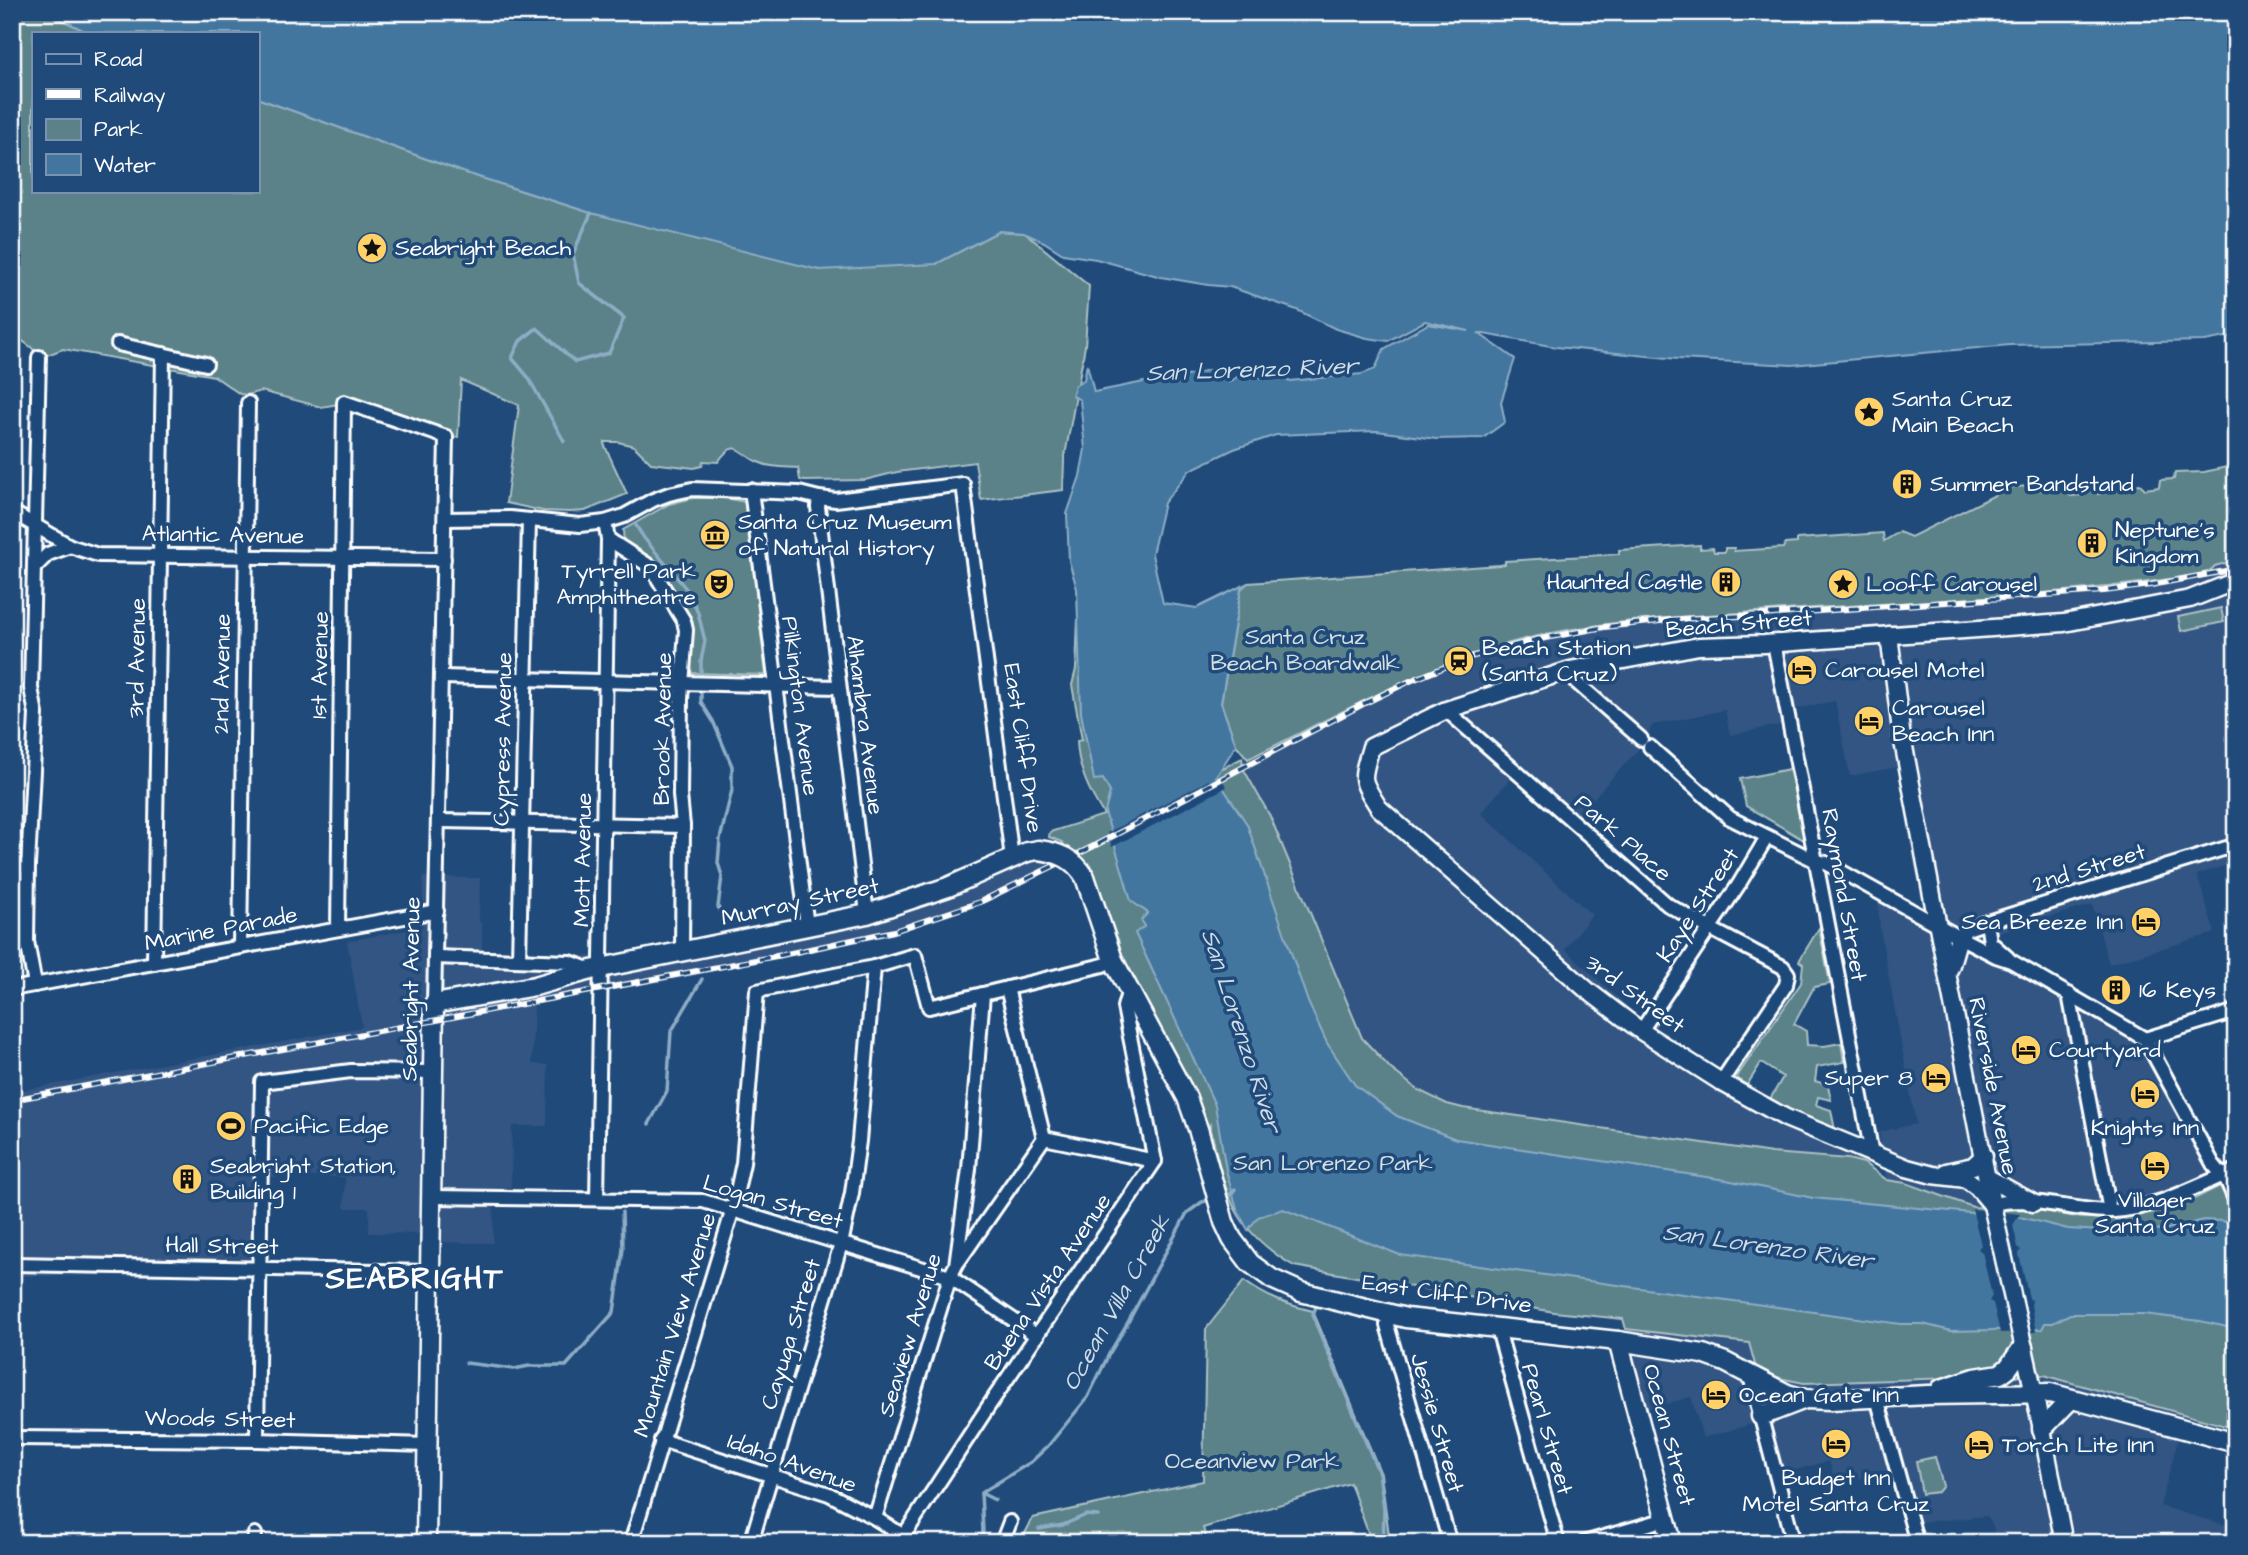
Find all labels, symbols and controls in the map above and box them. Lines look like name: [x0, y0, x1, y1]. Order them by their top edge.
legend: [32, 32, 259, 192]
text: Road: [94, 45, 142, 74]
text: Railway: [94, 81, 166, 112]
text: Park: [94, 115, 143, 144]
text: Water: [94, 151, 156, 180]
place icon: Seabright Beach: [355, 231, 389, 265]
place label: Seabright Beach: [395, 232, 572, 265]
water label: San Lorenzo River: [1145, 349, 1361, 391]
place label: Santa Cruz Main Beach: [1892, 383, 2014, 441]
place icon: Santa Cruz Main Beach: [1852, 395, 1886, 429]
building icon: Summer Bandstand: [1890, 467, 1924, 501]
place label: Summer Bandstand: [1930, 468, 2134, 500]
place label: Santa Cruz Museum of Natural History: [738, 506, 952, 565]
place label: Neptune's Kingdom: [2115, 514, 2215, 573]
street label: Atlantic Avenue: [142, 518, 304, 552]
museum icon: Santa Cruz Museum of Natural History: [698, 518, 732, 552]
building icon: Neptune's Kingdom: [2075, 526, 2109, 560]
place label: Tyrrell Park Amphitheatre: [556, 555, 696, 613]
building icon: Haunted Castle: [1709, 565, 1743, 599]
place label: Haunted Castle: [1547, 566, 1703, 598]
theatre icon: Tyrrell Park Amphitheatre: [702, 567, 736, 601]
place icon: Looff Carousel: [1826, 567, 1860, 601]
place label: Looff Carousel: [1866, 568, 2037, 600]
street label: 3rd Avenue: [120, 598, 154, 718]
street label: Beach Street: [1665, 602, 1814, 646]
street label: 1st Avenue: [303, 611, 337, 719]
street label: 2nd Avenue: [205, 614, 239, 734]
street label: Pilkington Avenue: [772, 615, 827, 798]
park label: Santa Cruz Beach Boardwalk: [1210, 621, 1400, 679]
place label: Beach Station (Santa Cruz): [1482, 632, 1631, 690]
street label: Alhambra Avenue: [838, 633, 892, 817]
station icon: Beach Station (Santa Cruz): [1442, 644, 1476, 678]
street label: Cypress Avenue: [485, 652, 522, 826]
street label: Brook Avenue: [646, 652, 680, 806]
hotel icon: Carousel Motel: [1785, 653, 1819, 687]
place label: Carousel Motel: [1825, 654, 1984, 686]
street label: East Cliff Drive: [995, 661, 1051, 835]
place label: Carousel Beach Inn: [1892, 692, 1994, 750]
hotel icon: Carousel Beach Inn: [1852, 704, 1886, 738]
street label: Park Place: [1567, 787, 1679, 889]
street label: Mott Avenue: [566, 792, 600, 928]
street label: Raymond Street: [1812, 806, 1875, 985]
street label: 2nd Street: [2029, 835, 2150, 900]
street label: Kaye Street: [1649, 841, 1748, 969]
street label: Murray Street: [718, 870, 883, 935]
street label: Seabright Avenue: [393, 896, 430, 1082]
street label: Marine Parade: [142, 899, 300, 959]
hotel icon: Sea Breeze Inn: [2129, 905, 2163, 939]
place label: Sea Breeze Inn: [1961, 906, 2123, 938]
water label: San Lorenzo River: [1192, 925, 1291, 1140]
street label: 3rd Street: [1579, 947, 1692, 1042]
building icon: 16 Keys: [2099, 973, 2133, 1007]
place label: 16 Keys: [2139, 974, 2216, 1007]
street label: Riverside Avenue: [1960, 995, 2026, 1177]
hotel icon: Courtyard: [2009, 1033, 2043, 1067]
place label: Courtyard: [2049, 1034, 2161, 1067]
hotel icon: Super 8: [1919, 1061, 1953, 1095]
place label: Super 8: [1824, 1062, 1913, 1094]
hotel icon: Knights Inn: [2128, 1077, 2162, 1111]
sports icon: Pacific Edge: [214, 1109, 248, 1143]
place label: Pacific Edge: [254, 1110, 389, 1143]
place label: Knights Inn: [2091, 1112, 2199, 1145]
park label: San Lorenzo Park: [1233, 1147, 1433, 1179]
hotel icon: Villager Santa Cruz: [2138, 1149, 2172, 1183]
place label: Seabright Station, Building 1: [210, 1150, 397, 1209]
building icon: Seabright Station, Building 1: [170, 1162, 204, 1196]
street label: Logan Street: [699, 1167, 847, 1238]
place label: Villager Santa Cruz: [2095, 1184, 2216, 1242]
street label: Buena Vista Avenue: [977, 1187, 1119, 1377]
water label: Ocean Villa Creek: [1054, 1207, 1180, 1397]
street label: Mountain View Avenue: [626, 1209, 724, 1441]
water label: San Lorenzo River: [1661, 1215, 1878, 1279]
street label: Hall Street: [165, 1229, 279, 1263]
street label: Seaview Avenue: [870, 1249, 950, 1421]
street label: Cayuga Street: [753, 1254, 830, 1414]
district label: SEABRIGHT: [324, 1258, 505, 1300]
street label: East Cliff Drive: [1360, 1266, 1534, 1322]
street label: Jessie Street: [1402, 1349, 1472, 1497]
street label: Pearl Street: [1513, 1360, 1581, 1499]
street label: Ocean Street: [1635, 1360, 1703, 1510]
hotel icon: Ocean Gate Inn: [1699, 1378, 1733, 1412]
place label: Ocean Gate Inn: [1739, 1379, 1899, 1411]
street label: Woods Street: [144, 1402, 296, 1436]
street label: Idaho Avenue: [723, 1425, 861, 1501]
hotel icon: Budget Inn Motel Santa Cruz: [1819, 1427, 1853, 1461]
hotel icon: Torch Lite Inn: [1962, 1428, 1996, 1462]
place label: Torch Lite Inn: [2002, 1429, 2154, 1461]
park label: Oceanview Park: [1165, 1445, 1339, 1477]
place label: Budget Inn Motel Santa Cruz: [1743, 1462, 1930, 1520]

